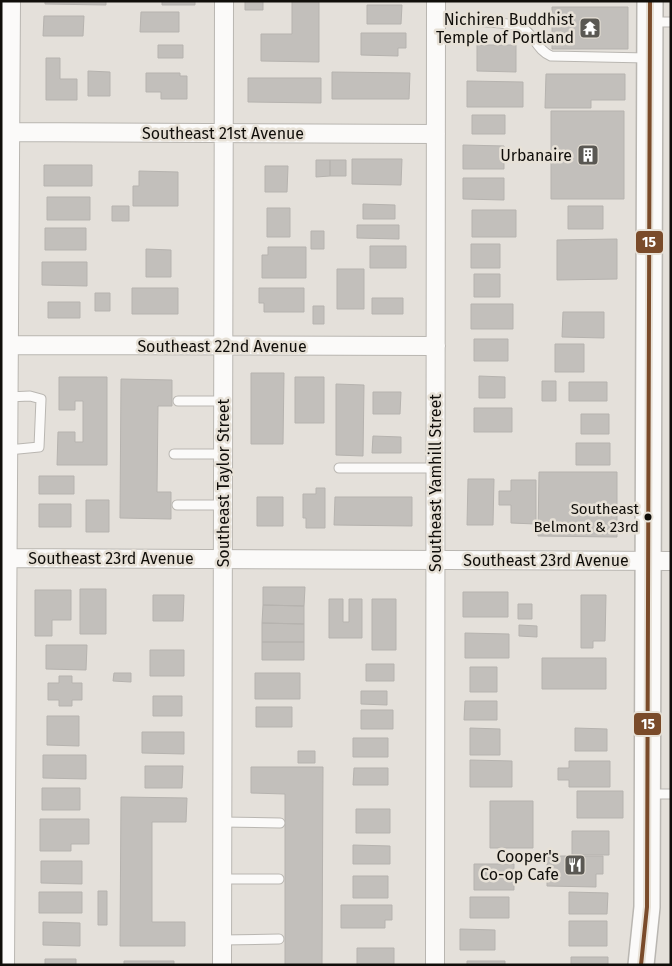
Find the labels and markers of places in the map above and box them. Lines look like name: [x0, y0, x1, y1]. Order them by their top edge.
place label: Nichiren Buddhist Temple of Portland: [436, 10, 574, 47]
temple icon: Nichiren Buddhist Temple of Portland: [578, 16, 602, 40]
building icon: Urbanaire: [576, 143, 600, 167]
place label: Urbanaire: [500, 146, 572, 165]
place label: Southeast Belmont & 23rd: [533, 500, 640, 536]
marker: Southeast Belmont & 23rd: [643, 512, 653, 522]
place label: Cooper's Co-op Cafe: [480, 847, 559, 884]
restaurant icon: Cooper's Co-op Cafe: [563, 853, 587, 877]

